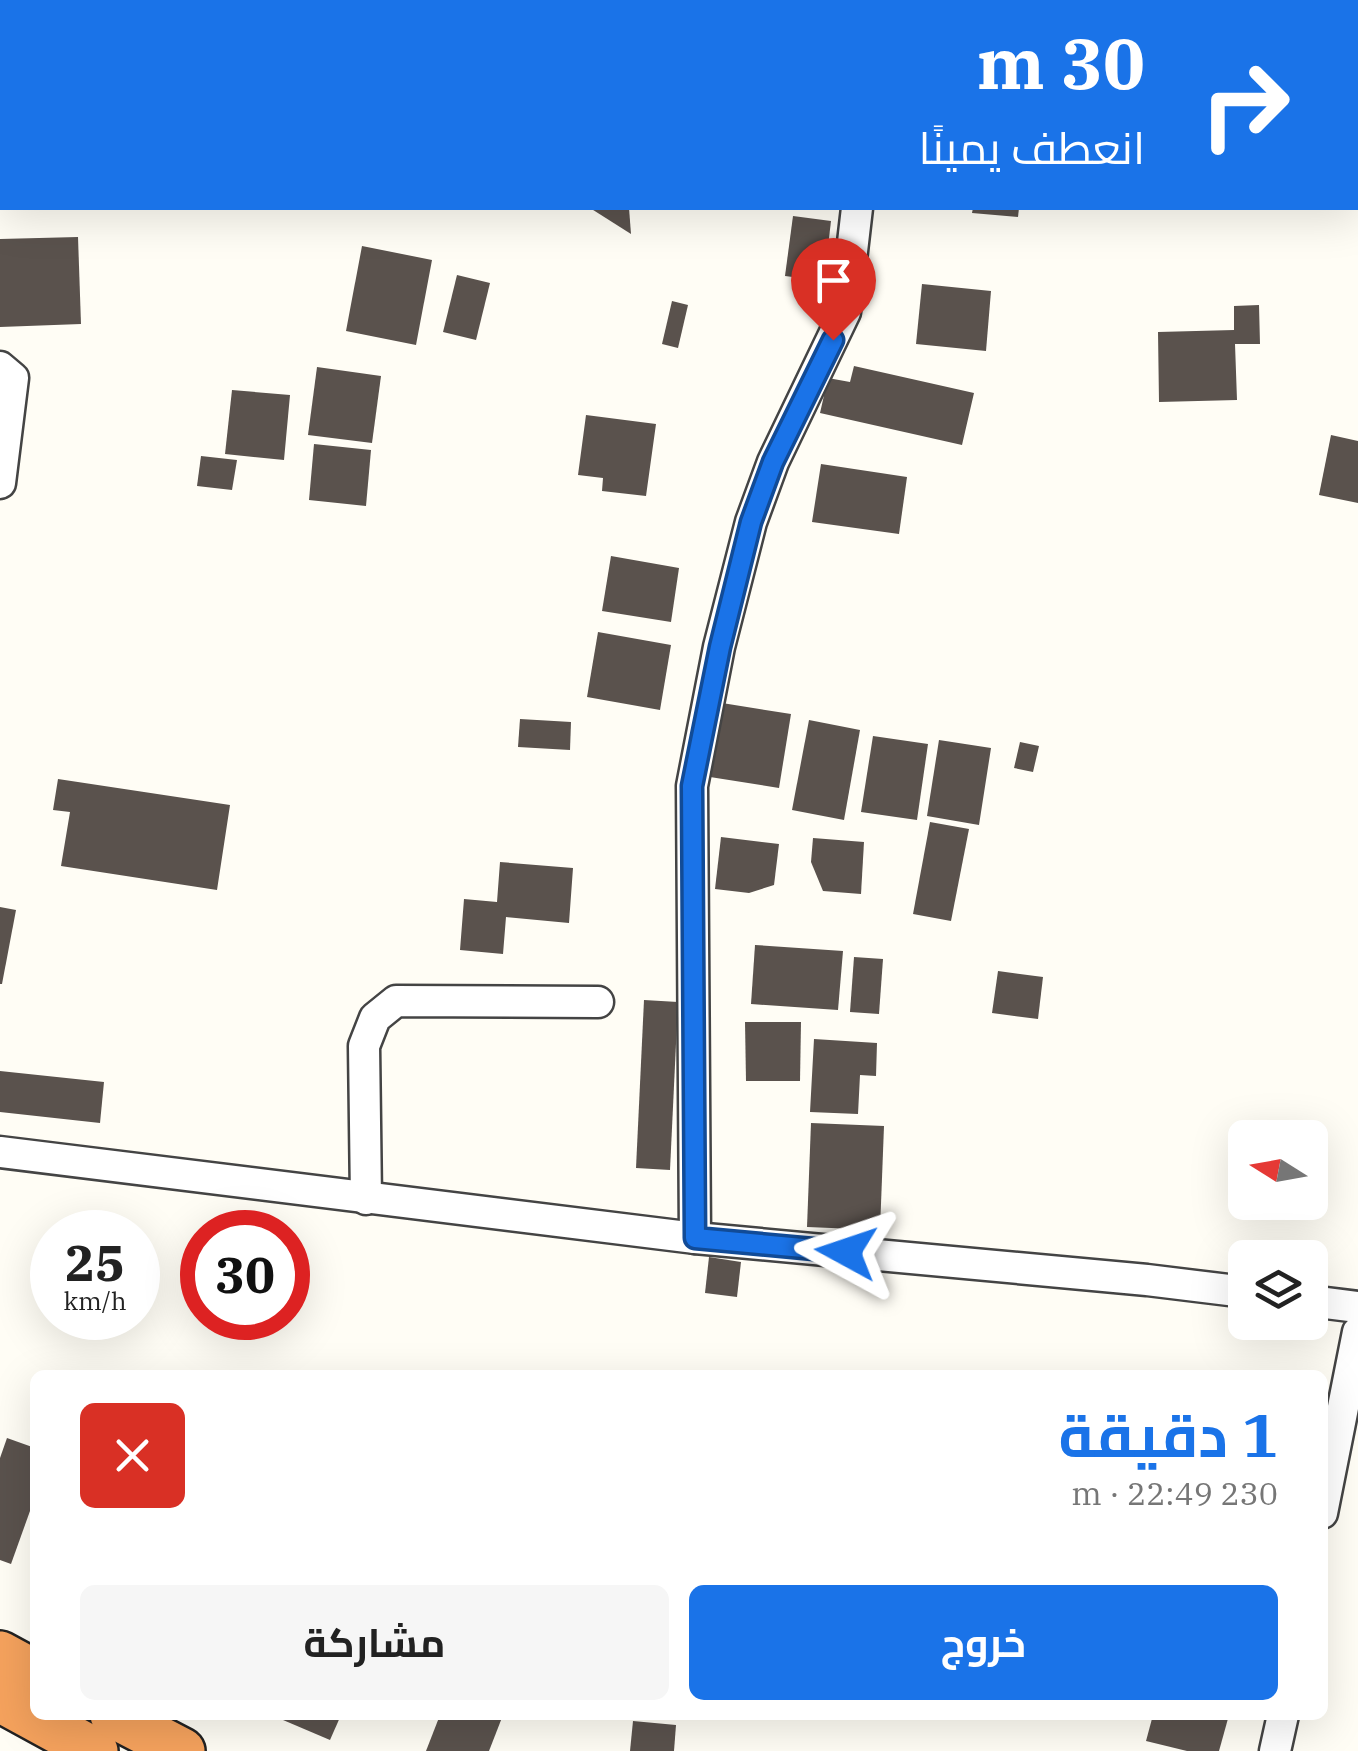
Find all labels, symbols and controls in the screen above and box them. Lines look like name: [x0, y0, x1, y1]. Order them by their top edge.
text: 30 m: [977, 17, 1145, 108]
icon: right: [1180, 40, 1310, 170]
text: انعطف يمينًا: [919, 118, 1145, 176]
pin: [791, 238, 876, 341]
icon: arrive: [806, 253, 861, 308]
north arrow: [1228, 1120, 1328, 1220]
map controls: [1228, 1120, 1328, 1340]
position arrow: [794, 1200, 898, 1304]
speed limit sign: 30: [180, 1210, 310, 1340]
text: 25: [65, 1230, 125, 1295]
button: layers: [1228, 1240, 1328, 1340]
text: km/h: [63, 1284, 127, 1317]
text: 1 دقيقة: [1058, 1395, 1278, 1474]
button: close: [80, 1403, 185, 1508]
text: 230 m · 22:49: [1071, 1472, 1278, 1514]
button: مشاركة: [80, 1585, 669, 1700]
button: خروج: [689, 1585, 1278, 1700]

